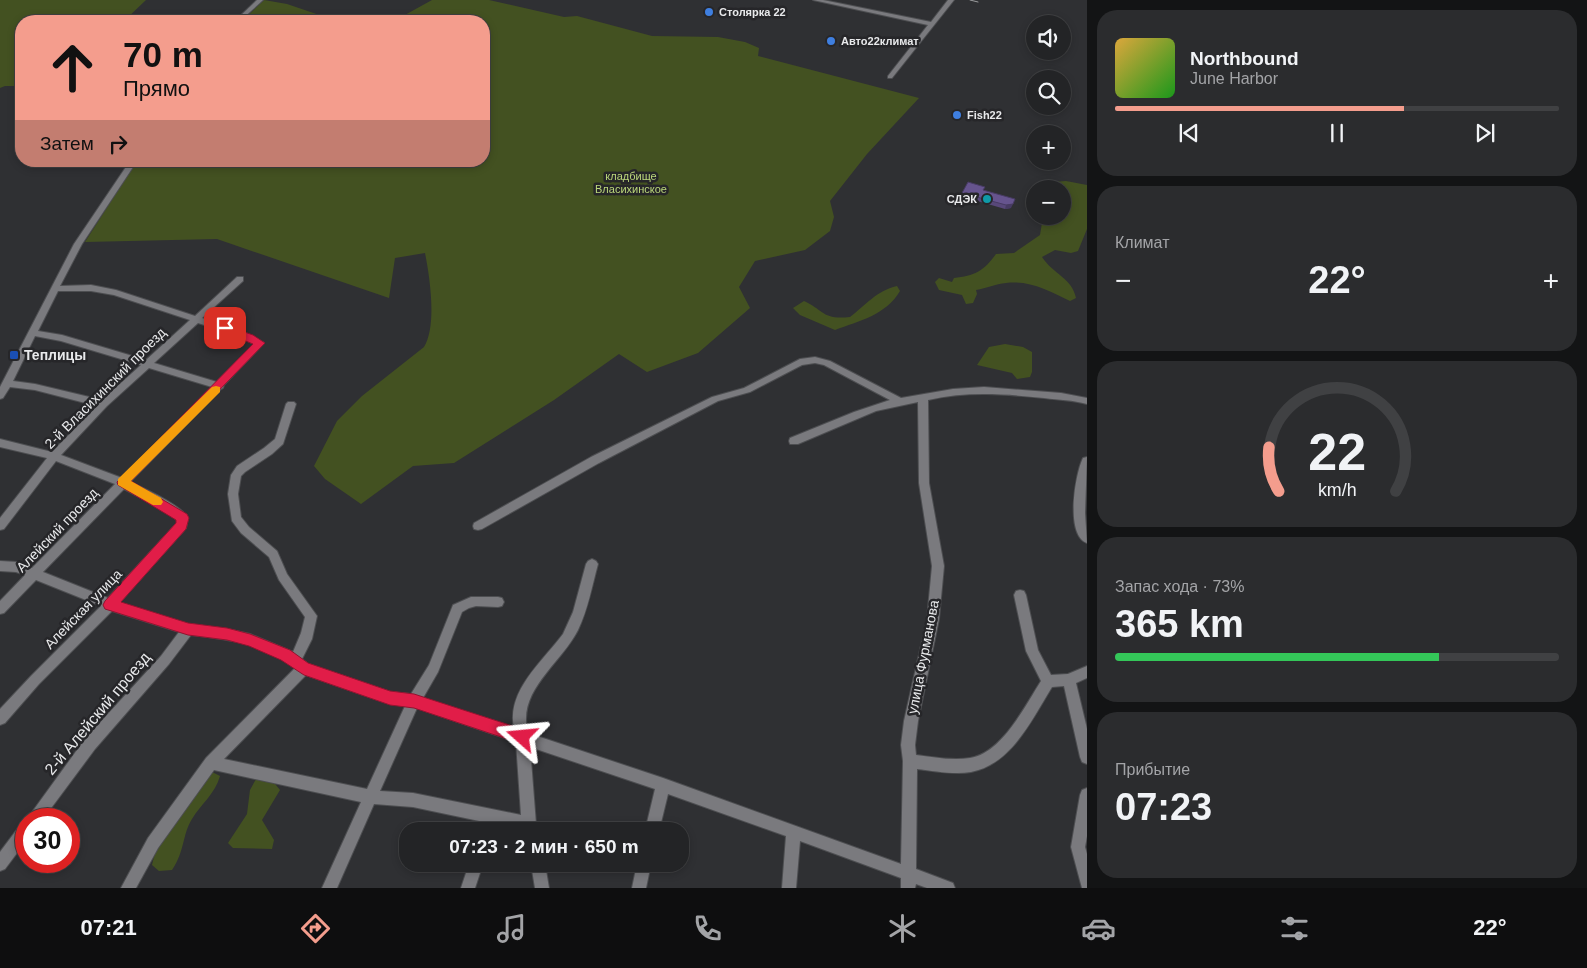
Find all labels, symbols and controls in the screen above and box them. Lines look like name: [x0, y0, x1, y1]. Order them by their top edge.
marker: Столярка 22: [703, 6, 715, 18]
place label: Столярка 22: [719, 6, 786, 18]
map controls: [1026, 15, 1071, 225]
button: sound: [1026, 15, 1071, 60]
icon: ahead: [40, 35, 105, 100]
text: 70 m: [123, 35, 203, 74]
marker: Авто22климат: [825, 35, 837, 47]
place label: Авто22климат: [841, 35, 919, 47]
text: Northbound: [1190, 48, 1299, 69]
button: search: [1026, 70, 1071, 115]
text: June Harbor: [1190, 70, 1278, 87]
text: Прямо: [123, 76, 190, 101]
marker: Fish22: [951, 109, 963, 121]
place label: Fish22: [967, 109, 1002, 121]
icon: previous: [1175, 119, 1203, 147]
icon: pause: [1323, 119, 1351, 147]
icon: next: [1471, 119, 1499, 147]
button: +: [1026, 125, 1071, 170]
icon: right: [104, 130, 132, 158]
text: Затем: [40, 133, 94, 154]
park label: кладбище Власихинское: [595, 170, 667, 195]
button: −: [1026, 180, 1071, 225]
place label: СДЭК: [947, 193, 977, 205]
marker: СДЭК: [981, 193, 993, 205]
text: Климат: [1115, 234, 1169, 251]
text: 22°: [1308, 259, 1366, 301]
text: −: [1115, 265, 1131, 296]
text: +: [1543, 265, 1559, 296]
pin: [204, 307, 246, 349]
icon: arrive: [211, 314, 239, 342]
street label: 2-й Власихинский проезд: [41, 324, 169, 452]
place label: Теплицы: [24, 347, 86, 363]
marker: Теплицы: [8, 349, 20, 361]
text: 22: [1308, 423, 1366, 481]
text: km/h: [1318, 480, 1356, 500]
street label: Алейский проезд: [13, 485, 101, 575]
street label: Алейская улица: [41, 566, 125, 652]
text: Запас хода · 73%: [1115, 578, 1244, 595]
street label: улица Фурманова: [904, 599, 942, 715]
text: 365 km: [1115, 603, 1244, 645]
street label: 2-й Алейский проезд: [41, 648, 154, 778]
position arrow: [495, 710, 547, 762]
text: Прибытие: [1115, 761, 1190, 778]
text: 07:23: [1115, 786, 1212, 828]
speed limit sign: 30: [15, 808, 80, 873]
text: 07:23 · 2 мин · 650 m: [449, 836, 639, 857]
icon: directions: [298, 911, 333, 946]
icon: music: [494, 911, 529, 946]
icon: phone: [690, 911, 725, 946]
icon: climate: [885, 911, 920, 946]
icon: car: [1081, 911, 1116, 946]
icon: filters: [1277, 911, 1312, 946]
text: 07:21: [80, 915, 137, 940]
text: 22°: [1473, 915, 1506, 940]

